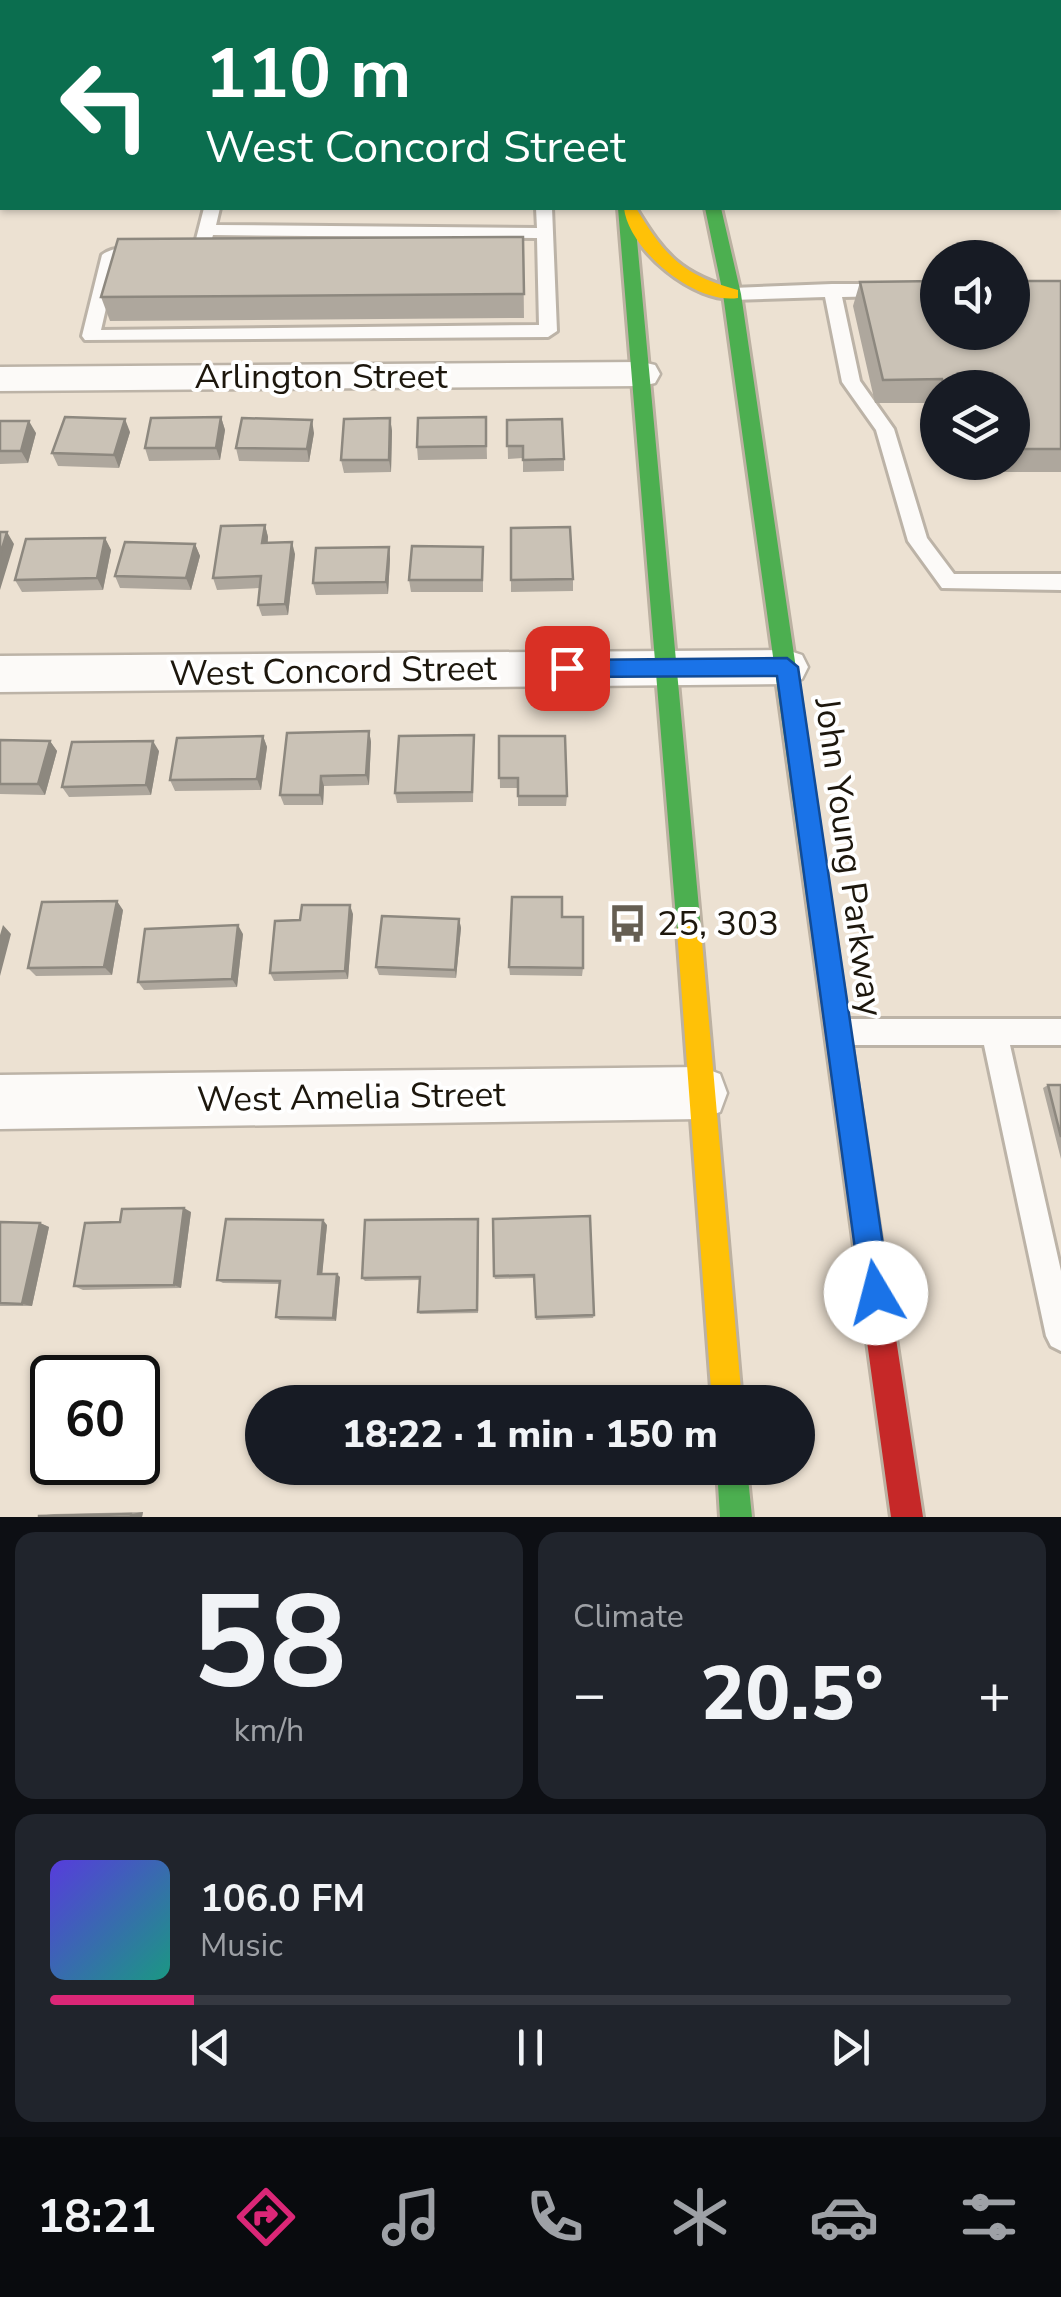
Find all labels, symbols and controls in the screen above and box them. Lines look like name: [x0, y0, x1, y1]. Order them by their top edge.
text: 110 m: [205, 26, 411, 122]
icon: left: [40, 40, 170, 170]
text: West Concord Street: [205, 117, 626, 178]
map controls: [920, 240, 1030, 480]
button: sound: [920, 240, 1030, 350]
street label: Arlington Street: [195, 353, 448, 400]
button: layers: [920, 370, 1030, 480]
pin: [525, 626, 610, 711]
icon: arrive: [540, 641, 595, 696]
street label: West Concord Street: [169, 645, 498, 697]
street label: John Young Parkway: [803, 694, 895, 1019]
place label: 25, 303: [657, 900, 779, 947]
bus stop icon: 25, 303: [606, 902, 648, 944]
street label: West Amelia Street: [196, 1071, 506, 1123]
position arrow: [824, 1241, 928, 1345]
speed limit sign: 60: [30, 1355, 160, 1485]
text: 18:22 · 1 min · 150 m: [342, 1409, 718, 1460]
text: 58: [191, 1555, 347, 1732]
text: Climate: [573, 1595, 684, 1638]
text: 20.5°: [700, 1643, 884, 1745]
text: −: [573, 1657, 606, 1732]
text: +: [978, 1657, 1011, 1732]
text: km/h: [234, 1709, 304, 1752]
text: 106.0 FM: [200, 1873, 365, 1924]
text: Music: [200, 1924, 283, 1967]
icon: previous: [183, 2020, 238, 2075]
icon: pause: [503, 2020, 558, 2075]
icon: next: [823, 2020, 878, 2075]
icon: directions: [231, 2182, 301, 2252]
icon: music: [376, 2182, 446, 2252]
icon: phone: [520, 2182, 590, 2252]
icon: climate: [665, 2182, 735, 2252]
icon: car: [809, 2182, 879, 2252]
icon: filters: [954, 2182, 1024, 2252]
text: 18:21: [37, 2187, 156, 2248]

